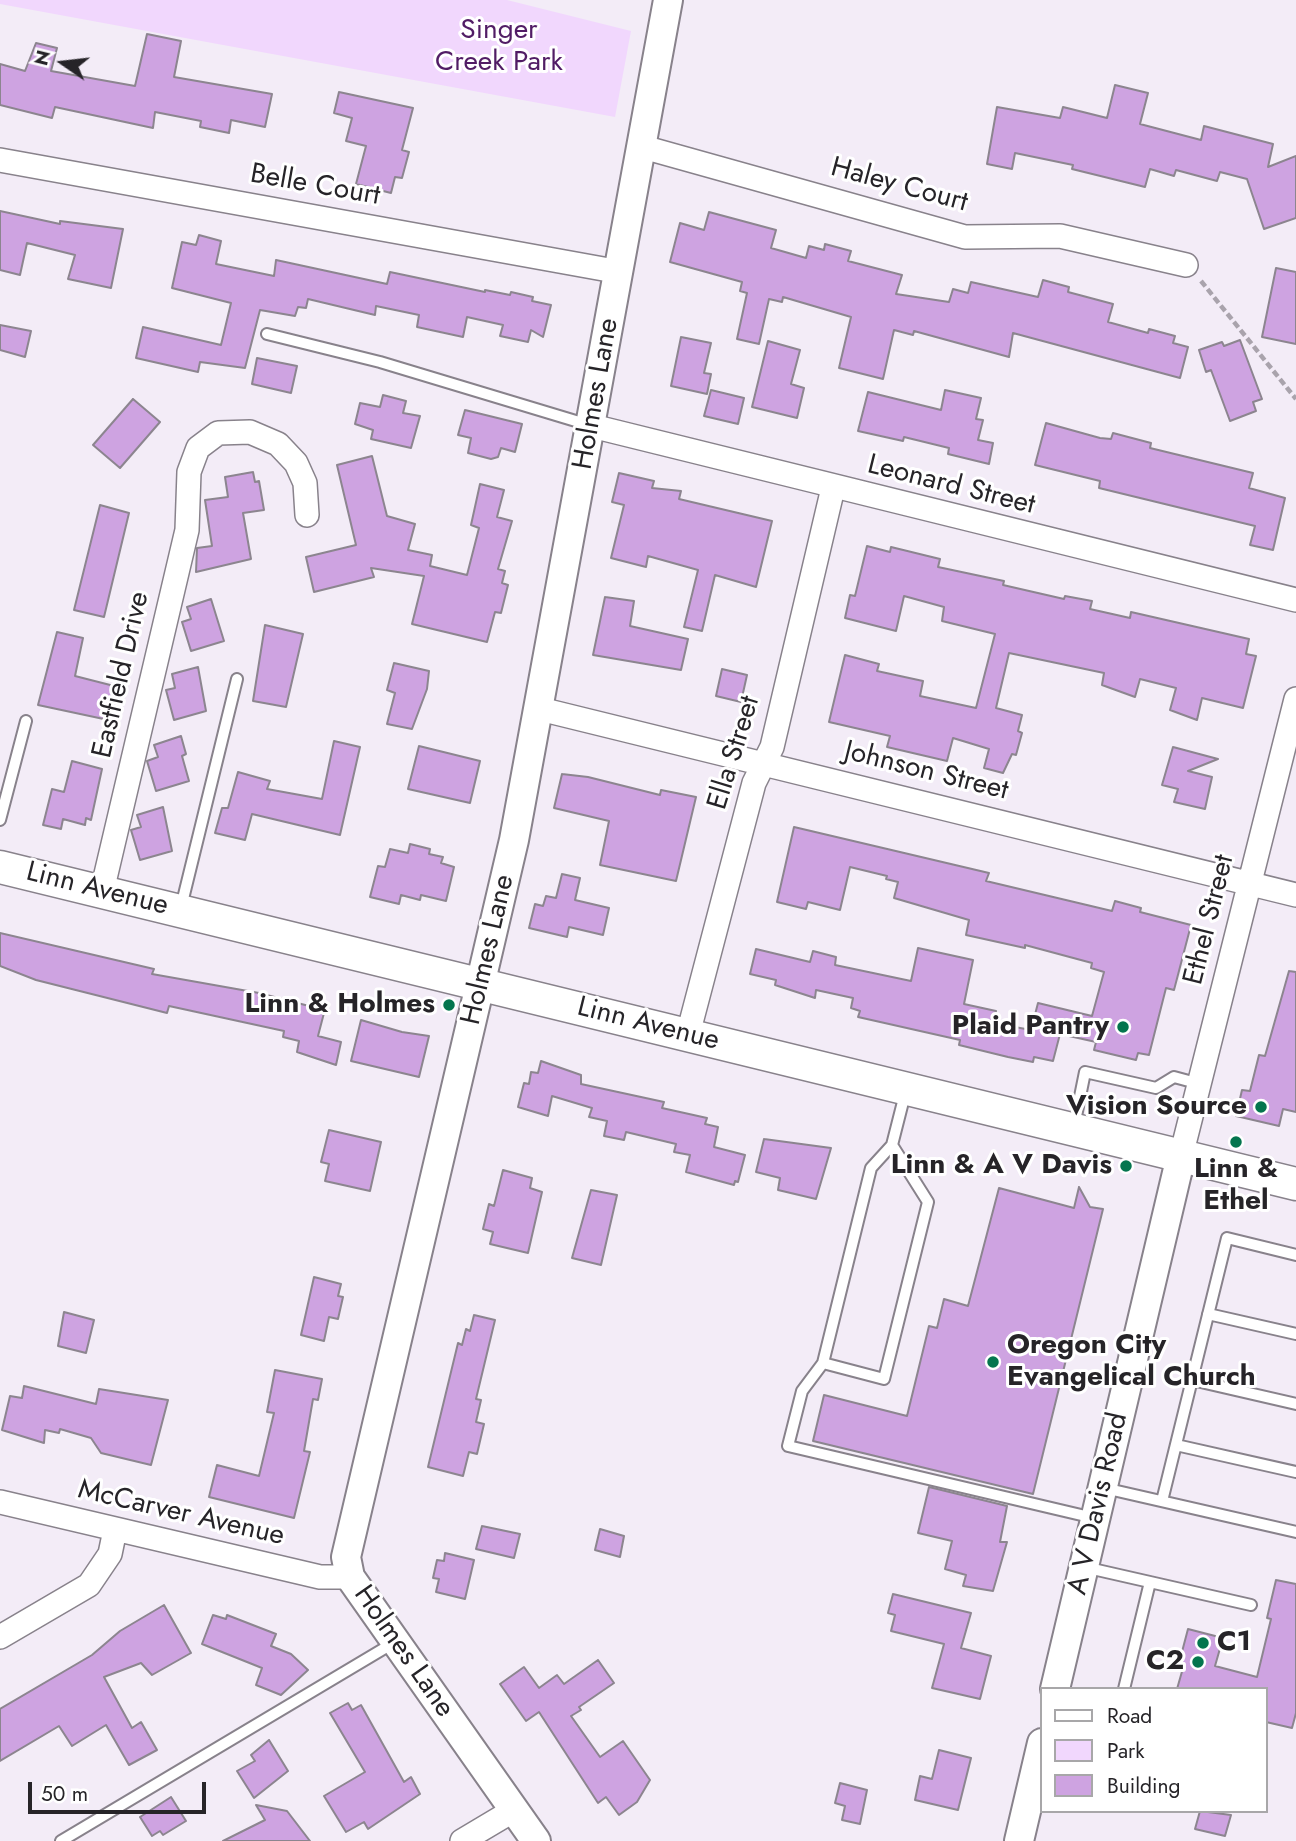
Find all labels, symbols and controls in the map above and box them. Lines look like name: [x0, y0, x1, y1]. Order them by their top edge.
park label: Singer Creek Park: [435, 14, 563, 80]
north arrow: [28, 28, 98, 98]
text: N: [27, 47, 57, 68]
street label: Haley Court: [827, 152, 971, 220]
street label: Belle Court: [247, 158, 383, 214]
street label: Holmes Lane: [567, 316, 627, 472]
street label: Leonard Street: [864, 449, 1038, 523]
street label: Eastfield Drive: [87, 589, 157, 761]
street label: Ella Street: [702, 692, 768, 814]
street label: Johnson Street: [840, 735, 1012, 809]
street label: Ethel Street: [1178, 851, 1242, 989]
street label: Linn Avenue: [23, 856, 171, 924]
street label: Holmes Lane: [455, 872, 523, 1028]
place label: Linn & Holmes: [245, 988, 435, 1022]
street label: Linn Avenue: [574, 991, 722, 1059]
marker: Linn & Holmes: [441, 997, 457, 1013]
place label: Plaid Pantry: [952, 1010, 1109, 1044]
marker: Plaid Pantry: [1115, 1019, 1131, 1035]
place label: Vision Source: [1066, 1090, 1247, 1124]
marker: Vision Source: [1253, 1099, 1269, 1115]
marker: Linn & Ethel: [1228, 1134, 1244, 1150]
place label: Linn & A V Davis: [891, 1149, 1112, 1183]
place label: Linn & Ethel: [1194, 1153, 1278, 1219]
marker: Linn & A V Davis: [1118, 1158, 1134, 1174]
place label: Oregon City Evangelical Church: [1007, 1329, 1256, 1395]
marker: Oregon City Evangelical Church: [985, 1354, 1001, 1370]
street label: A V Davis Road: [1062, 1410, 1136, 1598]
street label: McCarver Avenue: [75, 1474, 287, 1554]
street label: Holmes Lane: [345, 1580, 461, 1724]
place label: C1: [1217, 1626, 1251, 1660]
marker: C1: [1195, 1635, 1211, 1651]
place label: C2: [1146, 1645, 1184, 1679]
marker: C2: [1190, 1654, 1206, 1670]
legend: [1040, 1687, 1268, 1813]
text: Road: [1107, 1701, 1152, 1731]
text: Park: [1107, 1736, 1144, 1766]
scale bar: [32, 1768, 210, 1812]
text: Building: [1107, 1771, 1180, 1801]
text: 50 m: [41, 1779, 88, 1809]

